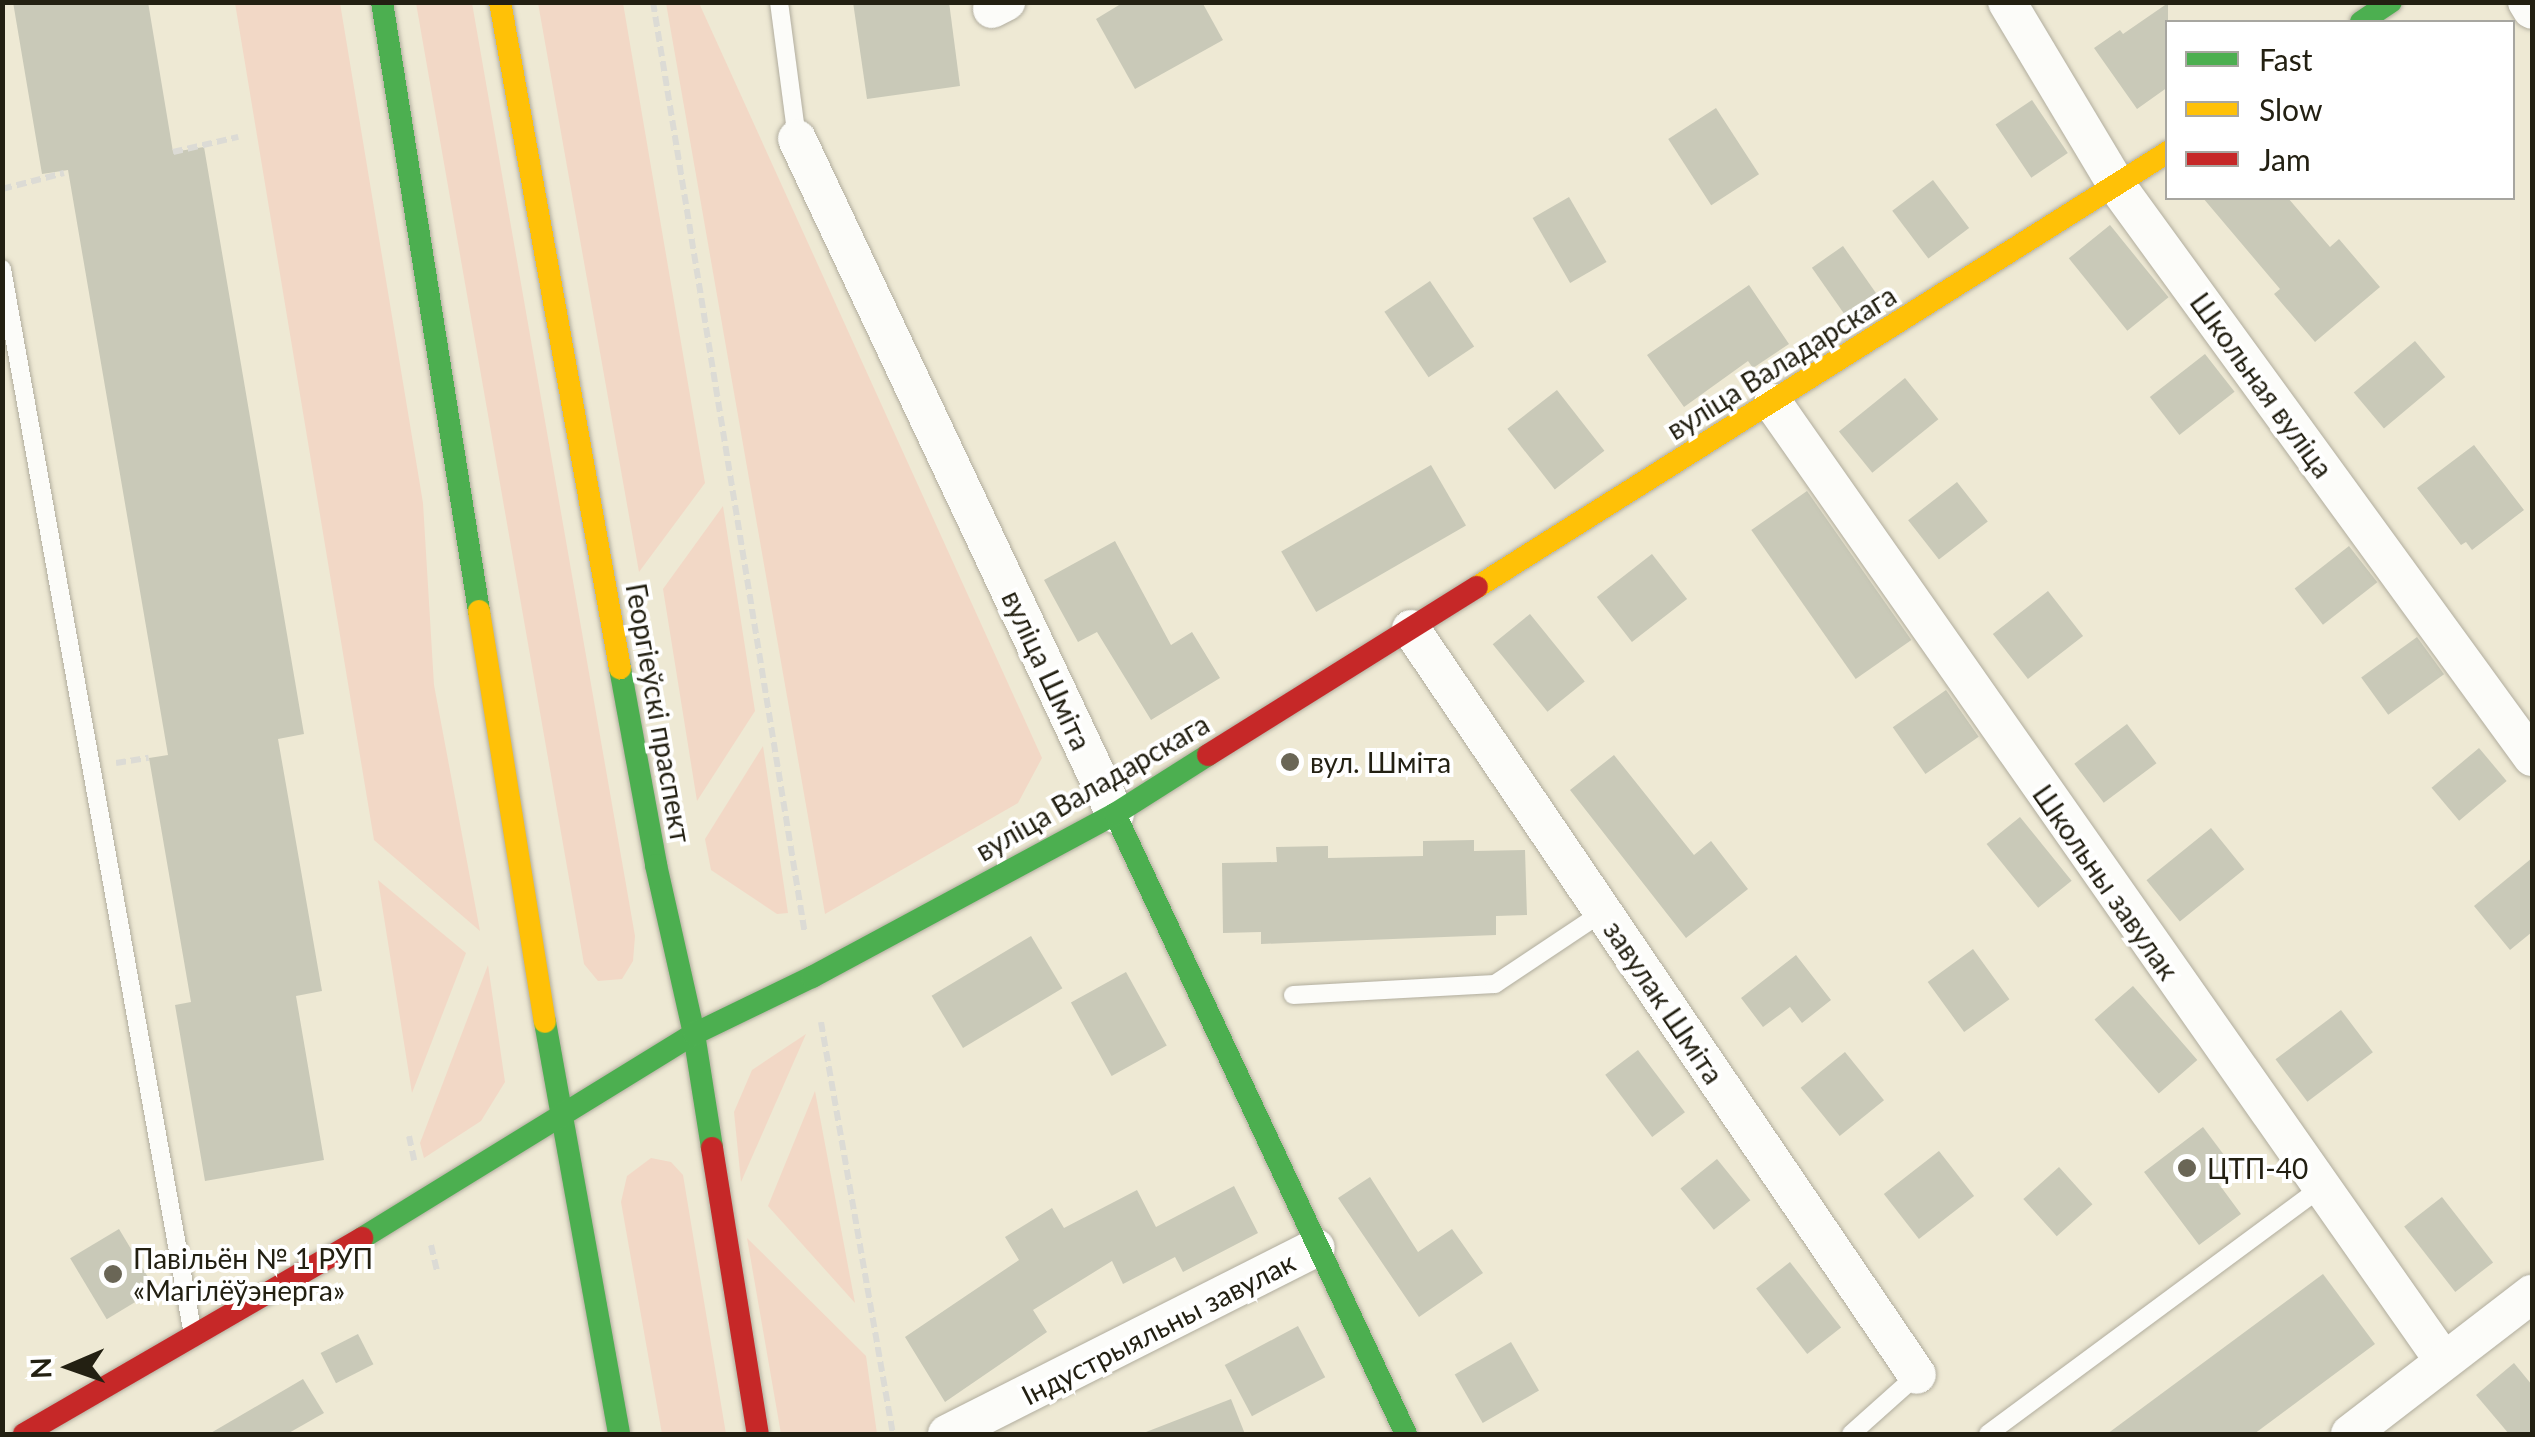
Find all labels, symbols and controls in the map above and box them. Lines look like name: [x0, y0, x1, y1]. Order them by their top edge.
legend: [2165, 20, 2515, 200]
text: Fast: [2259, 41, 2313, 77]
text: Slow: [2259, 91, 2322, 127]
text: Jam: [2259, 141, 2311, 177]
street label: вуліца Валадарскага: [1660, 278, 1902, 446]
street label: Школьная вуліца: [2184, 286, 2340, 484]
street label: Георгіеўскі праспект: [620, 581, 698, 845]
street label: вуліца Шміта: [995, 585, 1099, 755]
street label: вуліца Валадарскага: [969, 706, 1215, 868]
place label: вул. Шміта: [1310, 745, 1451, 779]
marker: вул. Шміта: [1279, 751, 1301, 773]
street label: Школьны завулак: [2026, 778, 2186, 986]
street label: завулак Шміта: [1597, 914, 1731, 1090]
place label: ЦТП-40: [2207, 1151, 2308, 1185]
marker: ЦТП-40: [2176, 1157, 2198, 1179]
place label: Павільён № 1 РУП «Магілёўэнерга»: [133, 1241, 373, 1307]
street label: Індустрыяльны завулак: [1016, 1244, 1300, 1412]
marker: Павільён № 1 РУП «Магілёўэнерга»: [102, 1263, 124, 1285]
north arrow: [20, 1317, 120, 1417]
text: N: [23, 1357, 57, 1379]

